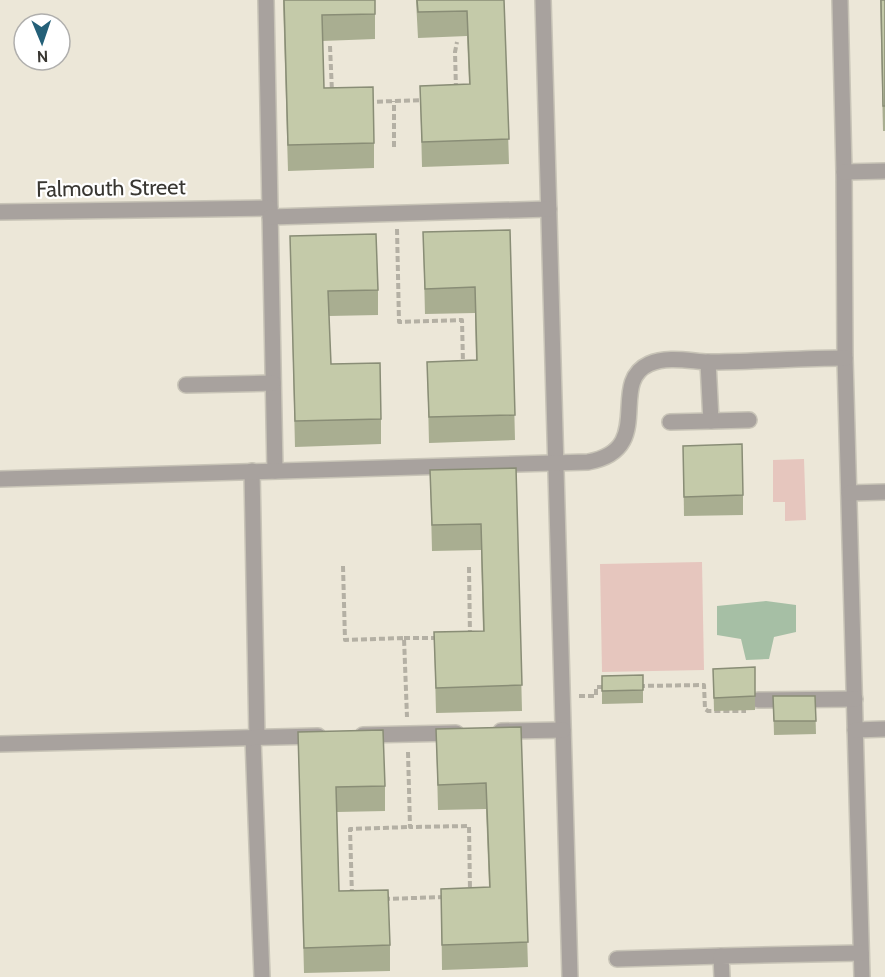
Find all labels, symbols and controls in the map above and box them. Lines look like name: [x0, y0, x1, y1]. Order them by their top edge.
north arrow: [12, 12, 72, 72]
text: N: [37, 47, 48, 66]
street label: Falmouth Street: [36, 173, 187, 203]

